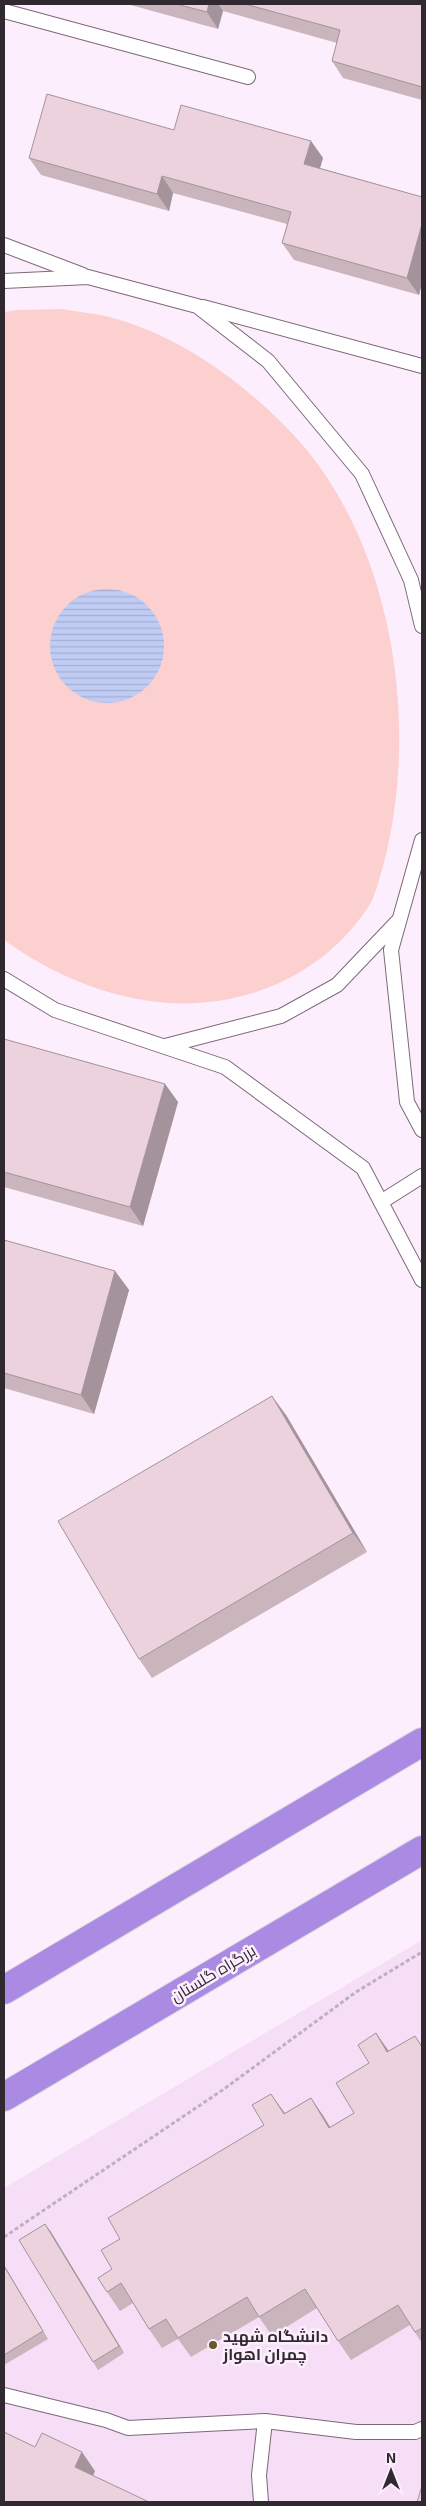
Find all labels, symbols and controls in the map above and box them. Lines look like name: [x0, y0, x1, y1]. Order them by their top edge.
street label: بزرگراه گلستان: [167, 1940, 260, 2007]
place label: دانشگاه شهید چمران اهواز: [222, 2326, 328, 2366]
marker: دانشگاه شهید چمران اهواز: [207, 2339, 219, 2351]
north arrow: [366, 2446, 416, 2496]
text: N: [386, 2449, 396, 2466]

